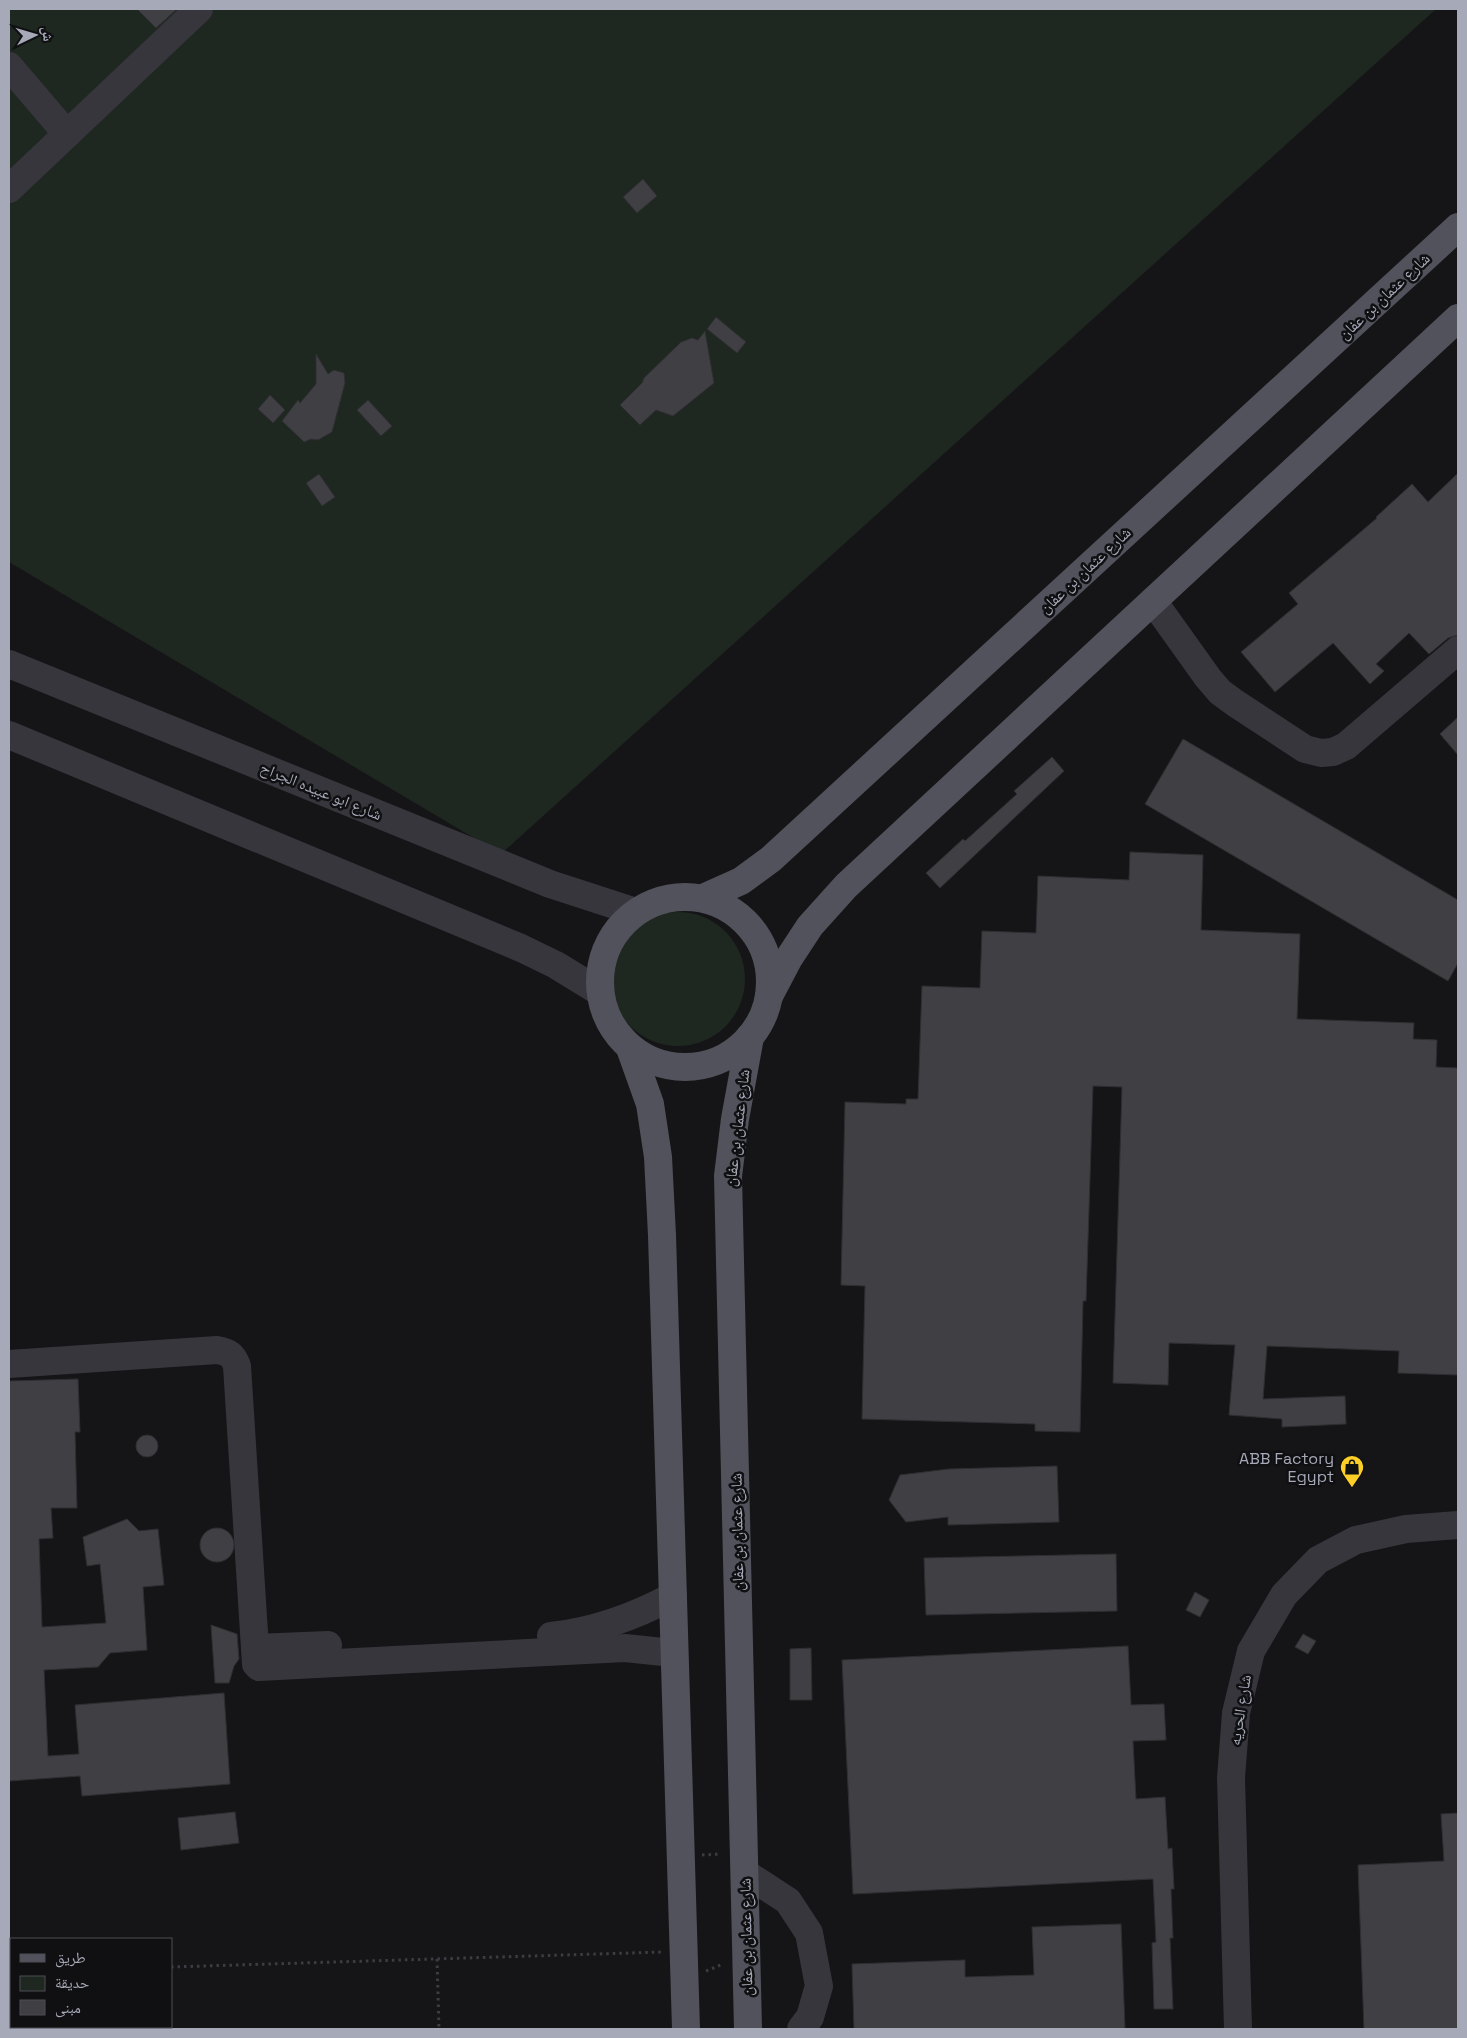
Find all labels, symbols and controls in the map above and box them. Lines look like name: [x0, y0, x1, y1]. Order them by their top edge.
north arrow: [10, 10, 60, 60]
text: ش: [38, 26, 58, 42]
street label: شارع عثمان بن عفان: [1334, 248, 1434, 344]
street label: شارع عثمان بن عفان: [1035, 522, 1135, 618]
street label: شارع ابو عبيده الجراح: [257, 757, 385, 825]
street label: شارع عثمان بن عفان: [719, 1068, 755, 1188]
place label: ABB Factory Egypt: [1239, 1448, 1334, 1487]
shop icon: ABB Factory Egypt: [1339, 1454, 1365, 1488]
street label: شارع عثمان بن عفان: [725, 1473, 749, 1591]
street label: شارع الحريه: [1224, 1673, 1256, 1747]
street label: شارع عثمان بن عفان: [734, 1878, 758, 1996]
legend: [10, 1938, 172, 2028]
text: طريق: [55, 1948, 86, 1968]
text: حديقة: [55, 1973, 90, 1992]
text: مبنى: [55, 1998, 81, 2018]

